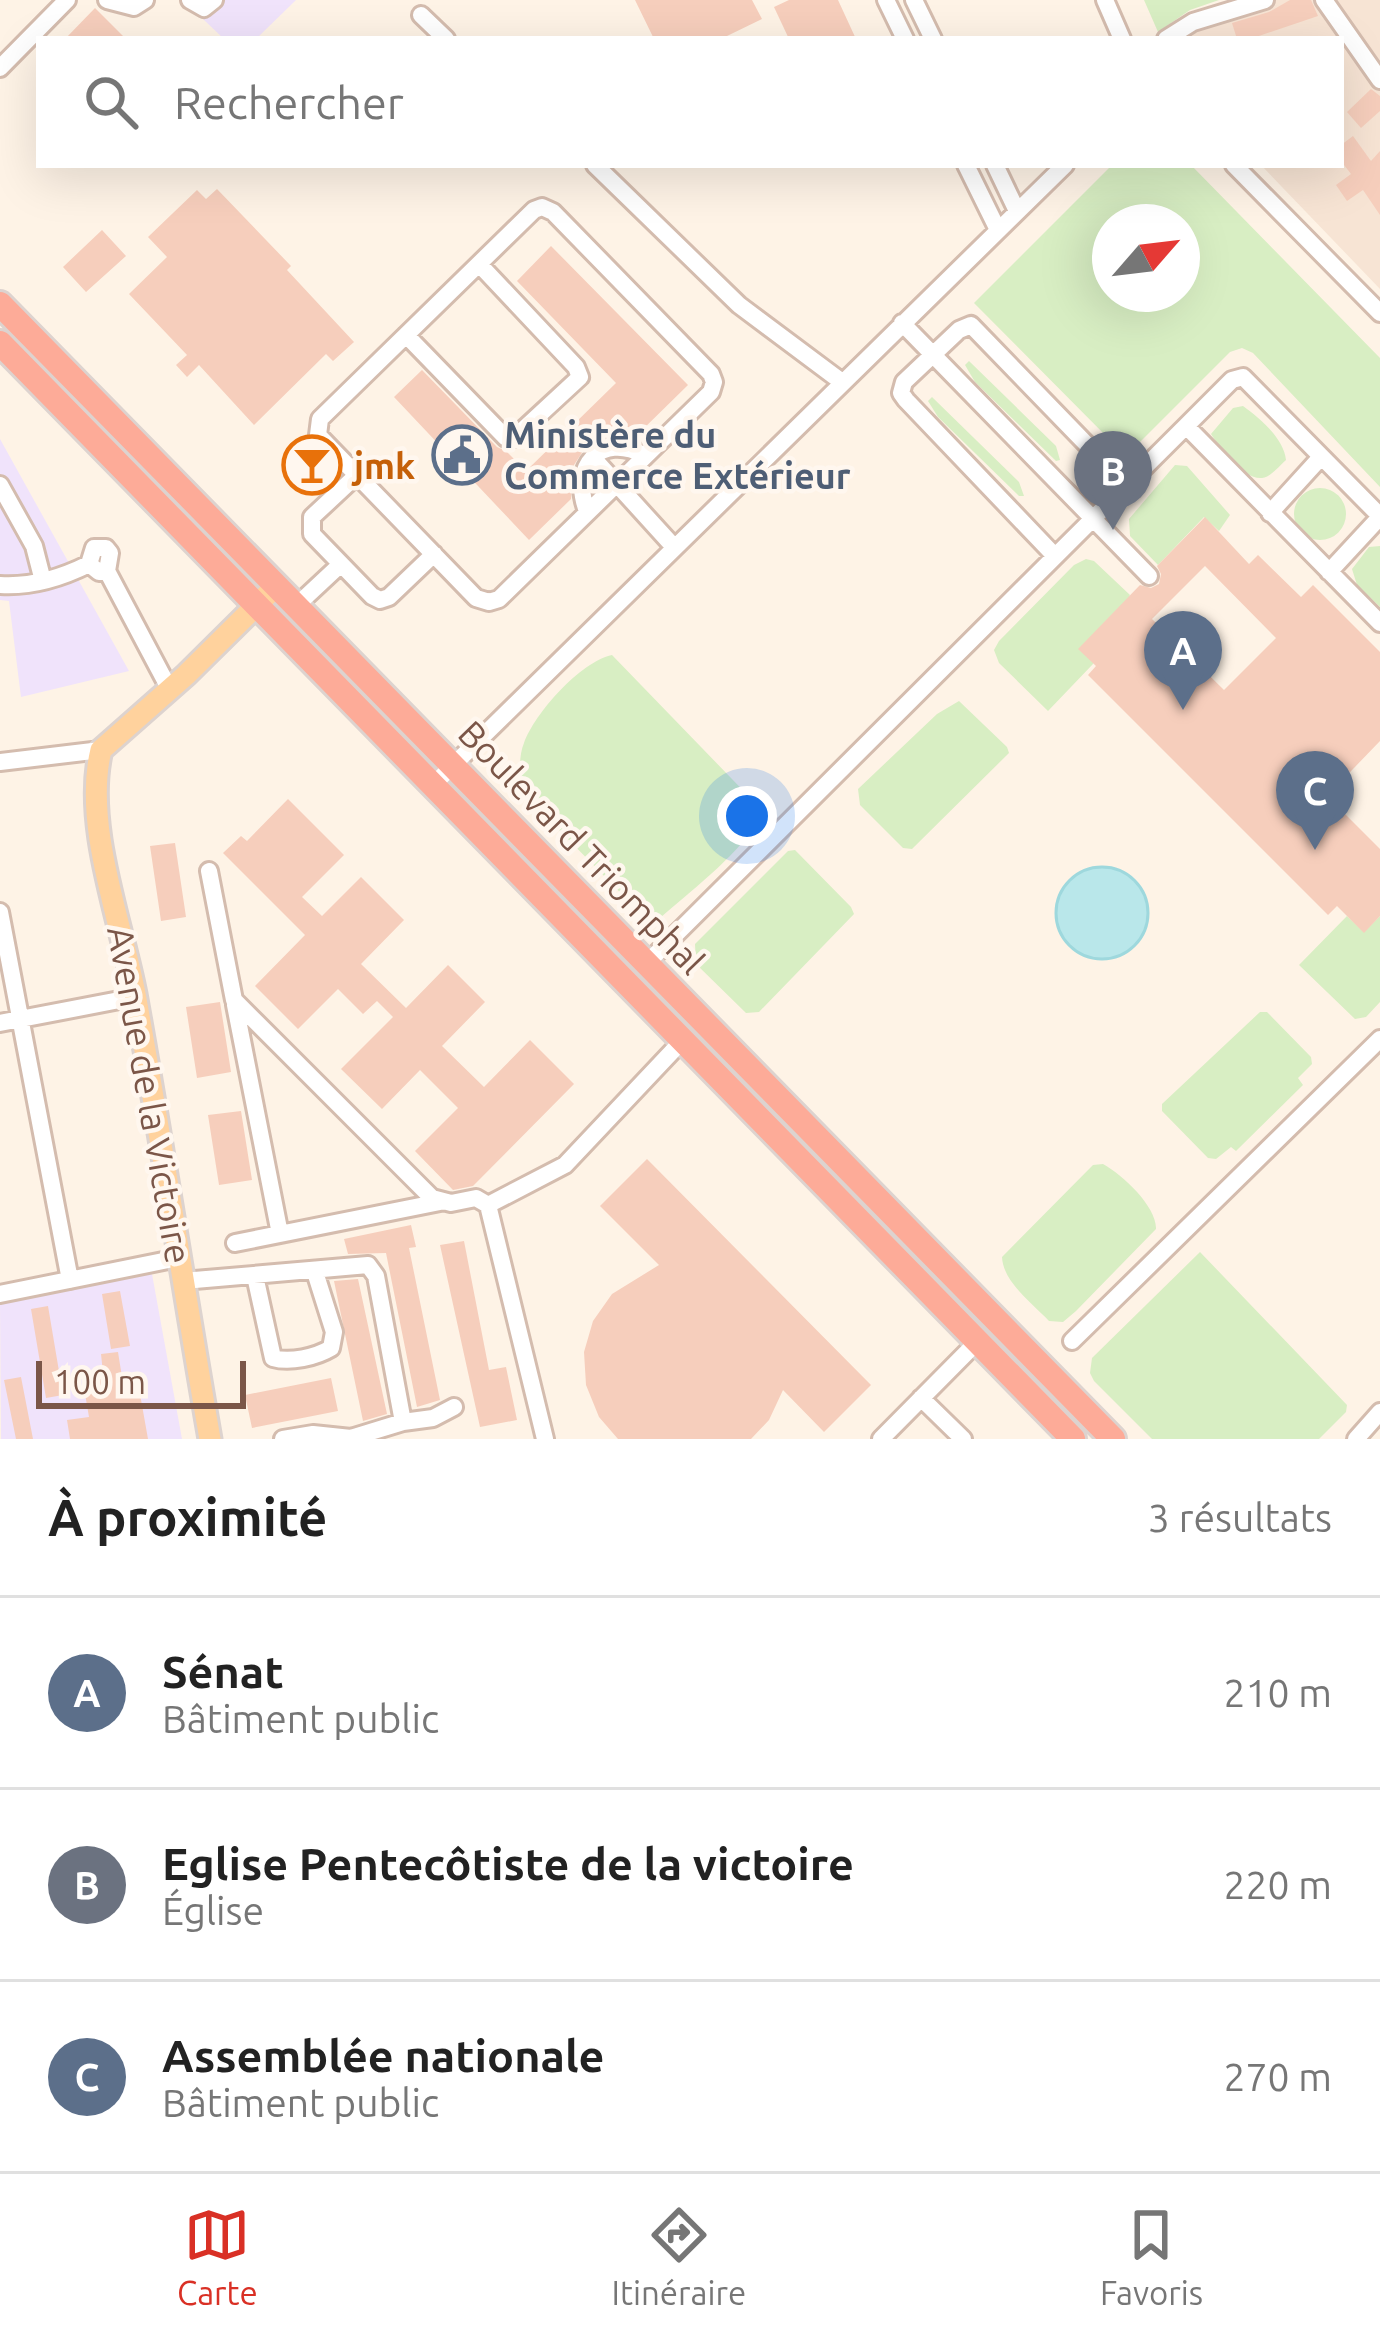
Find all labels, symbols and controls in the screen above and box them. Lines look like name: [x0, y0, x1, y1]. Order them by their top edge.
search box: [36, 36, 1344, 168]
icon: search: [78, 69, 144, 135]
text: Rechercher: [174, 77, 404, 128]
north arrow: [1092, 204, 1200, 312]
place label: Ministère du Commerce Extérieur: [504, 414, 851, 496]
public building icon: Ministère du Commerce Extérieur: [431, 424, 493, 486]
pin: B: [1074, 431, 1152, 530]
bar icon: jmk: [281, 434, 343, 496]
place label: jmk: [351, 445, 415, 486]
pin: A: [1144, 611, 1222, 710]
street label: Boulevard Triomphal: [451, 712, 713, 982]
pin: C: [1276, 751, 1354, 850]
your location: [717, 786, 777, 846]
street label: Avenue de la Victoire: [100, 923, 200, 1267]
scale bar: [36, 1355, 246, 1408]
text: 100 m: [54, 1363, 146, 1400]
text: À proximité: [48, 1488, 327, 1546]
text: 3 résultats: [1148, 1496, 1332, 1539]
text: Sénat: [162, 1646, 284, 1697]
text: A: [73, 1671, 101, 1714]
text: 210 m: [1223, 1671, 1332, 1714]
text: Bâtiment public: [162, 1697, 439, 1740]
text: Eglise Pentecôtiste de la victoire: [162, 1838, 854, 1889]
text: B: [74, 1863, 100, 1906]
text: 220 m: [1223, 1863, 1332, 1906]
text: Église: [162, 1889, 264, 1932]
text: Assemblée nationale: [162, 2030, 604, 2081]
text: C: [75, 2055, 99, 2098]
text: 270 m: [1223, 2055, 1332, 2098]
text: Bâtiment public: [162, 2081, 439, 2124]
tab: Carte: [177, 2202, 258, 2311]
tab: Itinéraire: [611, 2202, 746, 2311]
tab: Favoris: [1100, 2202, 1203, 2311]

